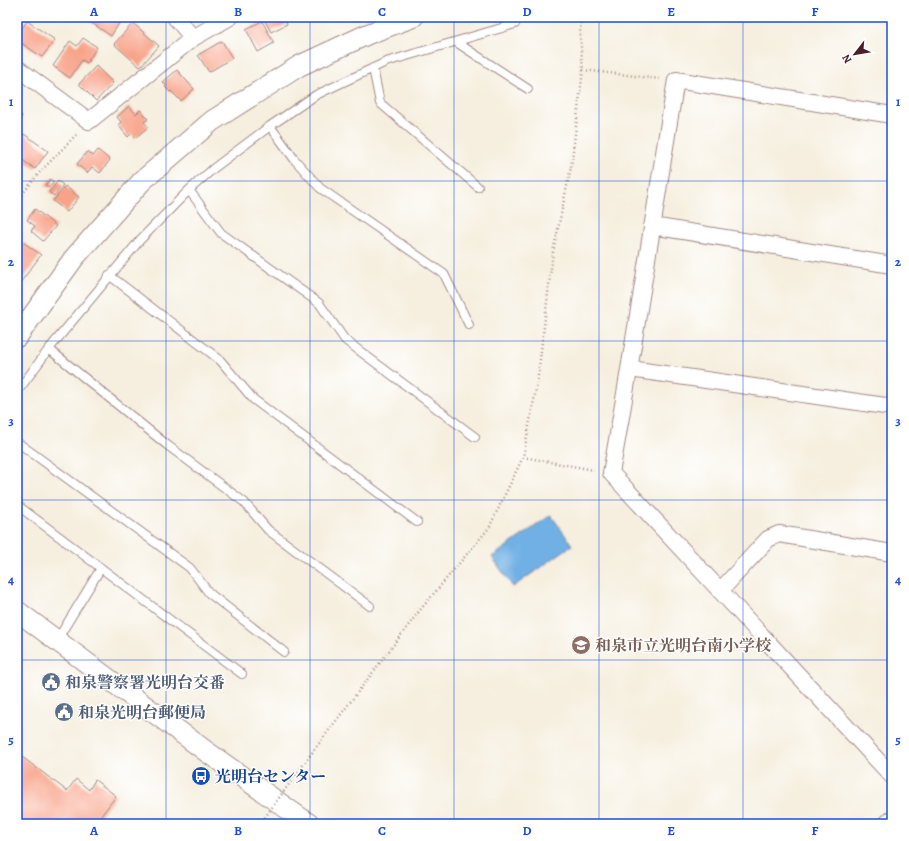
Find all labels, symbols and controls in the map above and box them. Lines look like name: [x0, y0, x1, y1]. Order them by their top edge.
text: A: [89, 3, 99, 20]
text: B: [234, 3, 242, 20]
text: C: [378, 3, 386, 20]
text: D: [522, 3, 532, 20]
text: E: [667, 3, 675, 20]
text: F: [812, 3, 819, 20]
north arrow: [835, 34, 875, 74]
text: N: [838, 52, 855, 66]
text: 1: [9, 93, 14, 110]
text: 1: [896, 93, 901, 110]
text: 2: [8, 253, 15, 270]
text: 2: [895, 253, 902, 270]
text: 3: [8, 412, 14, 429]
text: 3: [895, 412, 901, 429]
text: 4: [8, 571, 14, 588]
text: 4: [895, 571, 901, 588]
school or university icon: 和泉市立光明台南小学校: [570, 634, 592, 656]
place label: 和泉市立光明台南小学校: [595, 635, 772, 657]
public building icon: 和泉警察署光明台交番: [40, 671, 62, 693]
place label: 和泉警察署光明台交番: [65, 672, 225, 694]
public building icon: 和泉光明台郵便局: [53, 701, 75, 723]
place label: 和泉光明台郵便局: [78, 702, 206, 724]
text: 5: [8, 731, 14, 748]
text: 5: [895, 731, 901, 748]
bus stop icon: 光明台センター: [190, 765, 212, 787]
place label: 光明台センター: [215, 766, 326, 788]
text: A: [89, 822, 99, 839]
text: B: [234, 822, 242, 839]
text: C: [378, 822, 386, 839]
text: D: [522, 822, 532, 839]
text: E: [667, 822, 675, 839]
text: F: [812, 822, 819, 839]

